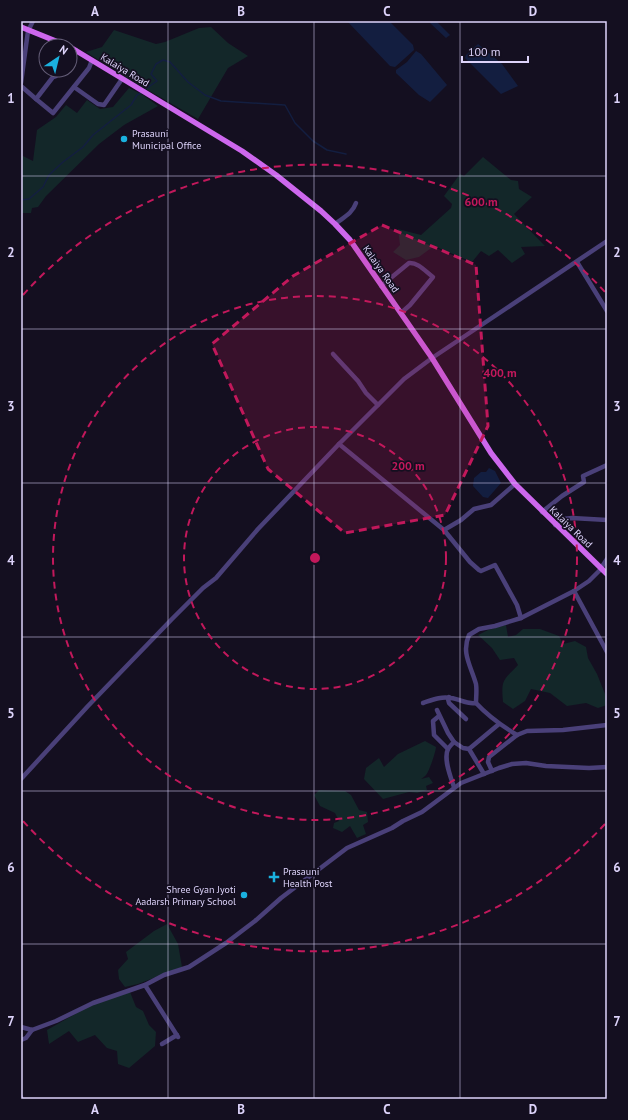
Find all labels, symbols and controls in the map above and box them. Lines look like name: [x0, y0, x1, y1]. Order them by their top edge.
text: A: [91, 3, 99, 20]
text: B: [237, 3, 245, 20]
text: C: [383, 3, 391, 20]
text: D: [529, 3, 537, 20]
north arrow: [38, 38, 78, 78]
scale bar: [462, 38, 528, 64]
text: N: [57, 42, 71, 58]
text: 100 m: [468, 44, 501, 59]
street label: Kalaiya Road: [98, 50, 152, 90]
text: 1: [7, 90, 15, 107]
text: 1: [613, 90, 621, 107]
place label: Prasauni Municipal Office: [132, 127, 201, 152]
marker: Prasauni Municipal Office: [119, 134, 129, 144]
text: 600 m: [464, 194, 498, 209]
street label: Kalaiya Road: [360, 243, 402, 295]
text: 2: [7, 244, 15, 261]
text: 2: [613, 244, 621, 261]
text: 400 m: [483, 365, 517, 380]
text: 3: [7, 398, 15, 415]
text: 3: [613, 398, 621, 415]
text: 200 m: [391, 458, 425, 473]
street label: Kalaiya Road: [547, 503, 595, 551]
centre of rings: [308, 551, 322, 565]
text: 4: [7, 552, 15, 569]
text: 4: [613, 552, 621, 569]
text: 5: [7, 705, 15, 722]
text: 5: [613, 705, 621, 722]
text: 6: [7, 859, 15, 876]
text: 6: [613, 859, 621, 876]
place label: Prasauni Health Post: [283, 865, 333, 890]
marker: Prasauni Health Post: [268, 871, 280, 883]
place label: Shree Gyan Jyoti Aadarsh Primary School: [135, 883, 236, 908]
marker: Shree Gyan Jyoti Aadarsh Primary School: [239, 890, 249, 900]
text: 7: [7, 1013, 15, 1030]
text: 7: [613, 1013, 621, 1030]
text: A: [91, 1101, 99, 1118]
text: B: [237, 1101, 245, 1118]
text: C: [383, 1101, 391, 1118]
text: D: [529, 1101, 537, 1118]

